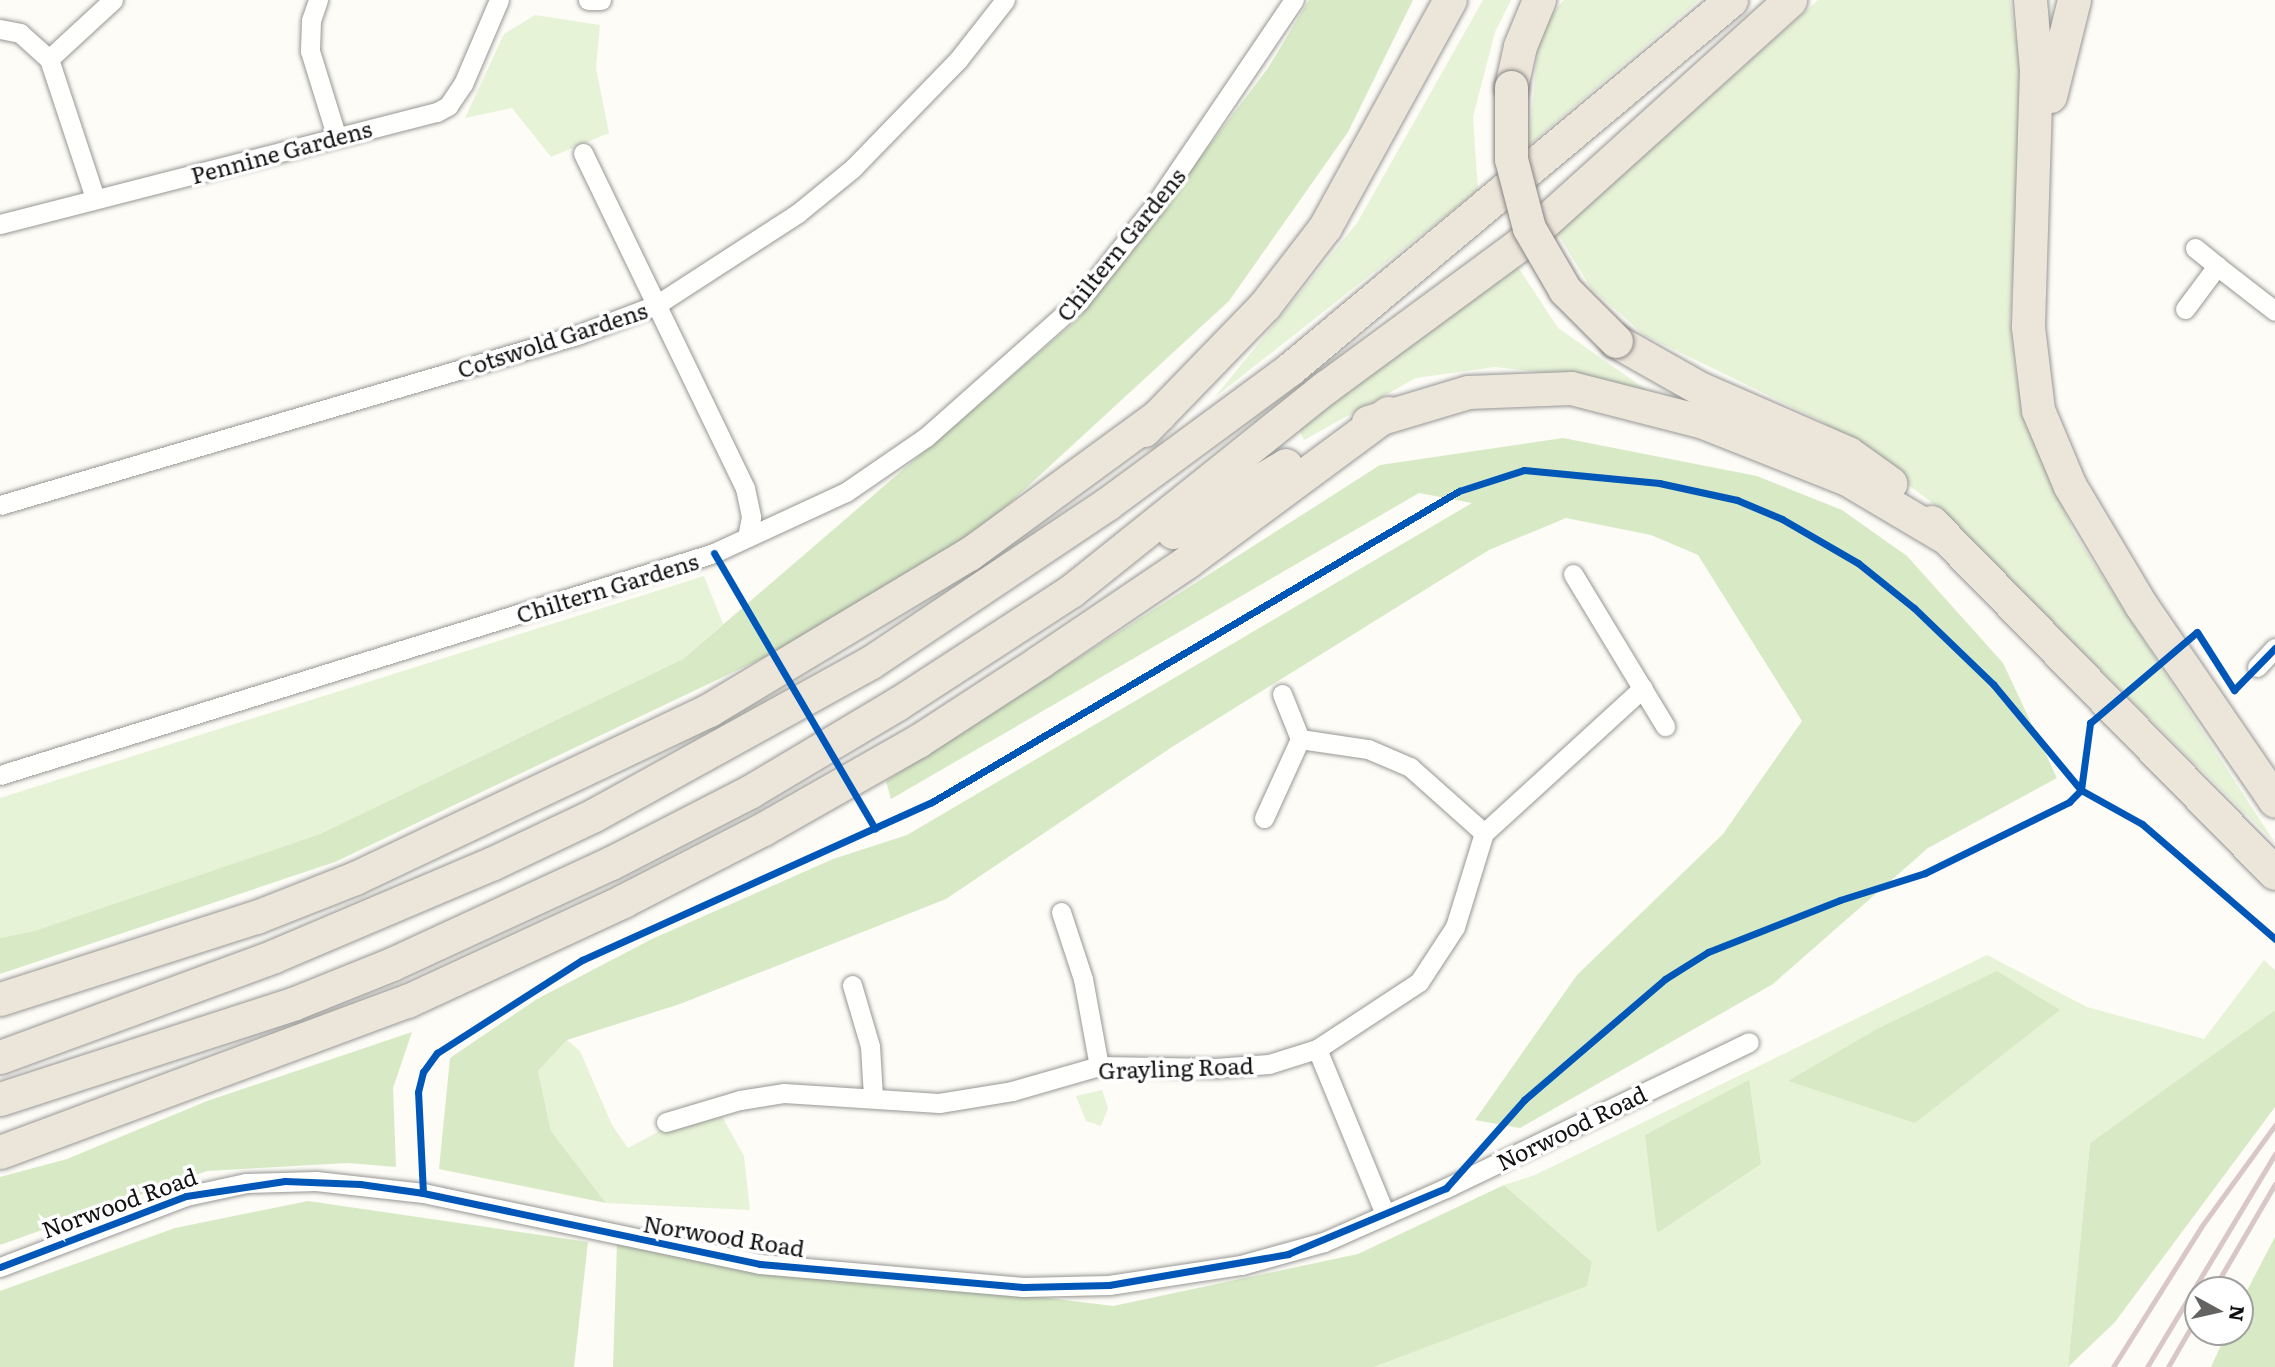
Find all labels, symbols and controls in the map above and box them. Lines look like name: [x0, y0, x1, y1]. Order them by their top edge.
street label: Pennine Gardens: [188, 114, 374, 188]
street label: Chiltern Gardens: [1050, 162, 1190, 326]
street label: Cotswold Gardens: [454, 295, 650, 383]
street label: Chiltern Gardens: [513, 546, 701, 628]
street label: Grayling Road: [1098, 1050, 1254, 1084]
street label: Norwood Road: [1492, 1079, 1650, 1175]
street label: Norwood Road: [38, 1161, 200, 1243]
street label: Norwood Road: [641, 1209, 807, 1261]
north arrow: [2184, 1276, 2254, 1346]
text: N: [2223, 1304, 2253, 1323]

